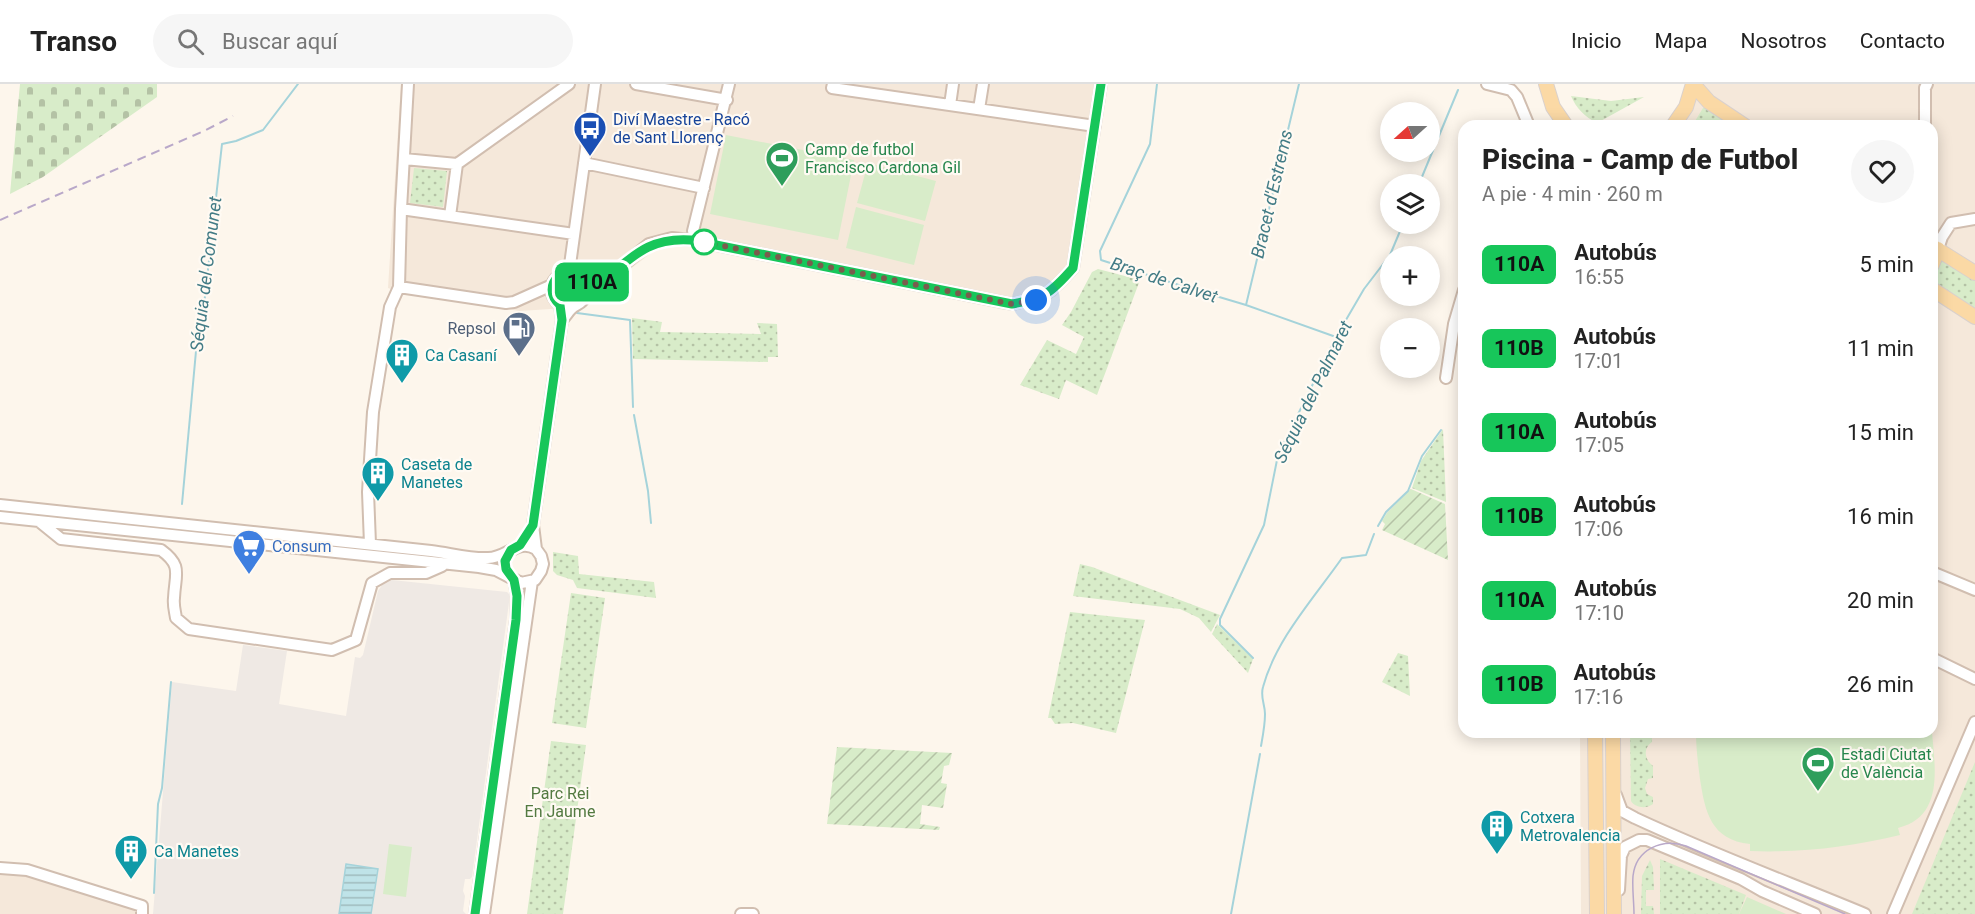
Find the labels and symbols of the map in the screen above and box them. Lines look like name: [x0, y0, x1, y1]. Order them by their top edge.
north arrow: [1380, 102, 1440, 162]
bus stop icon: Diví Maestre - Racó de Sant Llorenç: [572, 110, 608, 157]
place label: Diví Maestre - Racó de Sant Llorenç: [613, 110, 750, 147]
water label: Bracet d'Estrems: [1247, 128, 1297, 260]
sports icon: Camp de futbol Francisco Cardona Gil: [764, 140, 800, 187]
place label: Camp de futbol Francisco Cardona Gil: [805, 140, 961, 177]
water label: Séquia del Comunet: [186, 195, 225, 353]
unlabelled marker: [691, 229, 717, 255]
water label: Braç de Calvet: [1108, 252, 1221, 307]
line badge: 110A: [550, 262, 634, 302]
your location: [1021, 285, 1051, 315]
fuel station icon: Repsol: [501, 310, 537, 357]
water label: Séquia del Palmaret: [1269, 317, 1356, 466]
place label: Repsol: [447, 319, 496, 338]
building icon: Ca Casaní: [384, 337, 420, 384]
place label: Ca Casaní: [425, 346, 498, 365]
building icon: Caseta de Manetes: [360, 455, 396, 502]
place label: Caseta de Manetes: [401, 455, 472, 492]
supermarket icon: Consum: [231, 528, 267, 575]
place label: Consum: [272, 537, 331, 556]
sports icon: Estadi Ciutat de València: [1800, 745, 1836, 792]
place label: Estadi Ciutat de València: [1841, 745, 1931, 782]
park label: Parc Rei En Jaume: [525, 784, 595, 821]
building icon: Cotxera Metrovalencia: [1479, 808, 1515, 855]
place label: Cotxera Metrovalencia: [1520, 808, 1620, 845]
building icon: Ca Manetes: [113, 833, 149, 880]
place label: Ca Manetes: [154, 842, 239, 861]

